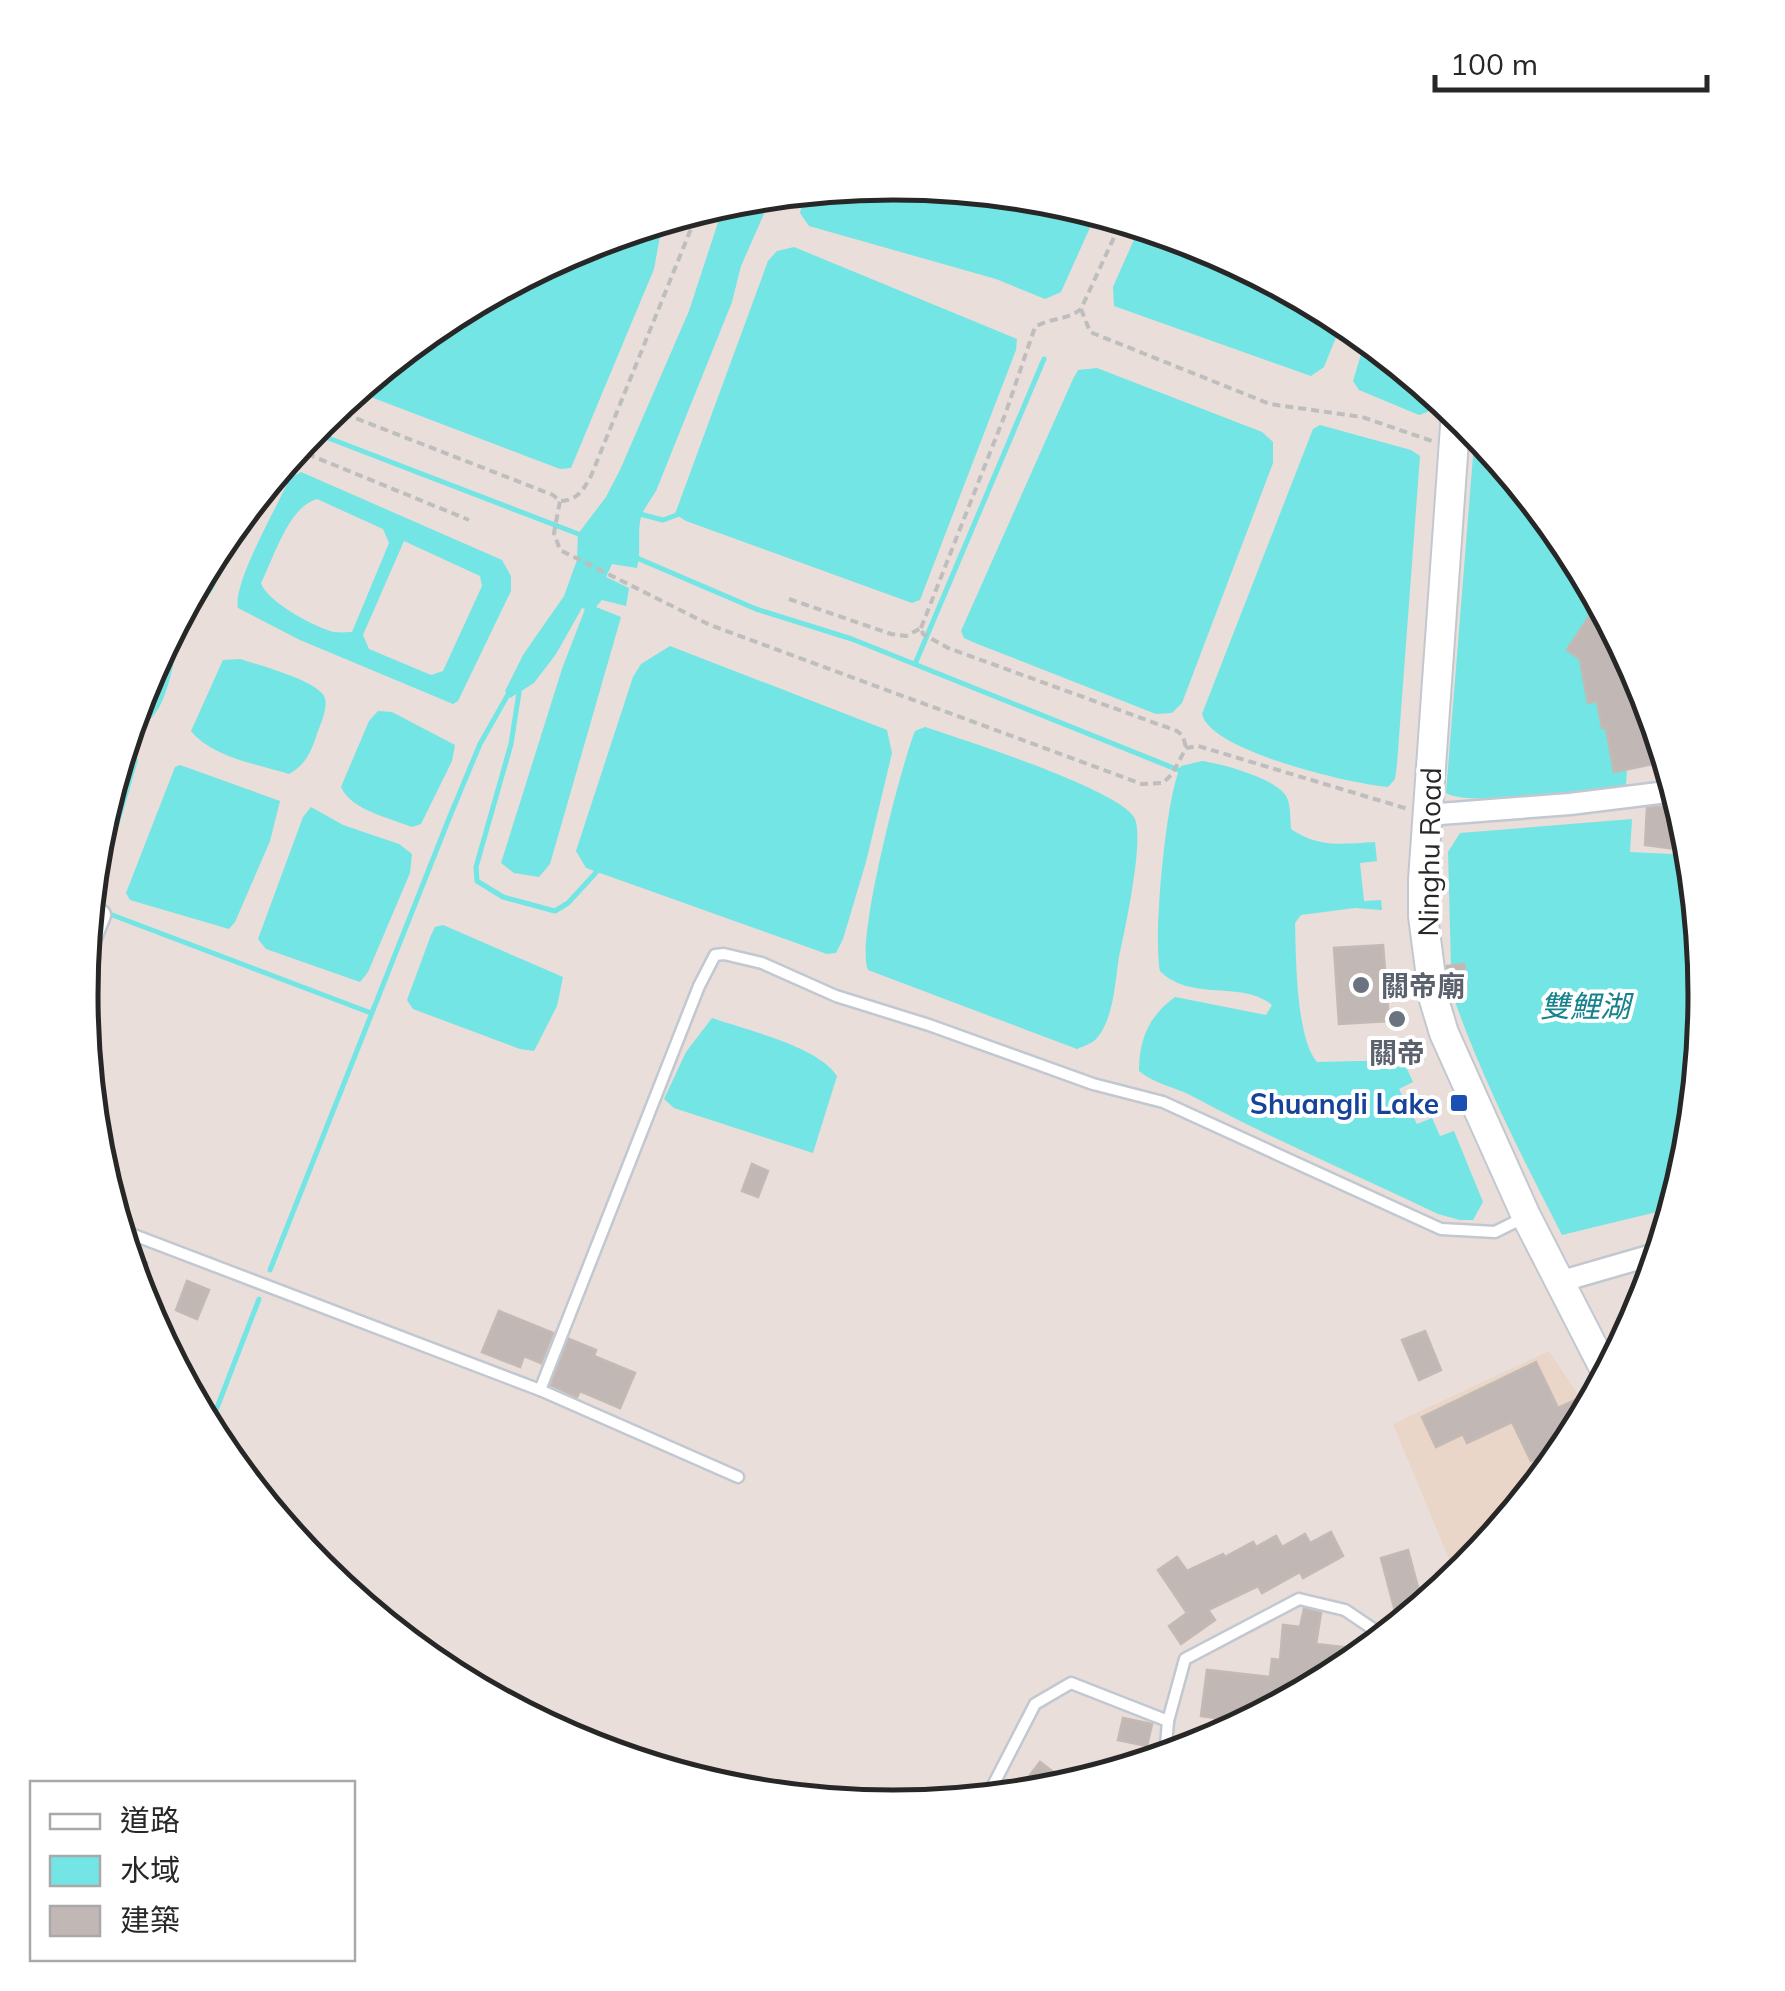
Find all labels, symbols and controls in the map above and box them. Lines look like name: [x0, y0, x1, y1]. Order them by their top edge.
scale bar: [1435, 30, 1708, 92]
text: 100 m: [1450, 45, 1538, 83]
street label: Ninghu Road: [1410, 767, 1448, 937]
place label: 關帝廟: [1381, 968, 1465, 1003]
marker: 關帝廟: [1350, 974, 1372, 996]
water label: 雙鯉湖: [1540, 987, 1634, 1025]
marker: 關帝: [1386, 1008, 1408, 1030]
place label: 關帝: [1369, 1035, 1425, 1070]
place label: Shuangli Lake: [1250, 1086, 1439, 1121]
marker: Shuangli Lake: [1448, 1092, 1470, 1114]
legend: [30, 1781, 355, 1961]
text: 道路: [120, 1801, 180, 1839]
text: 水域: [120, 1851, 180, 1889]
text: 建築: [120, 1901, 180, 1939]

